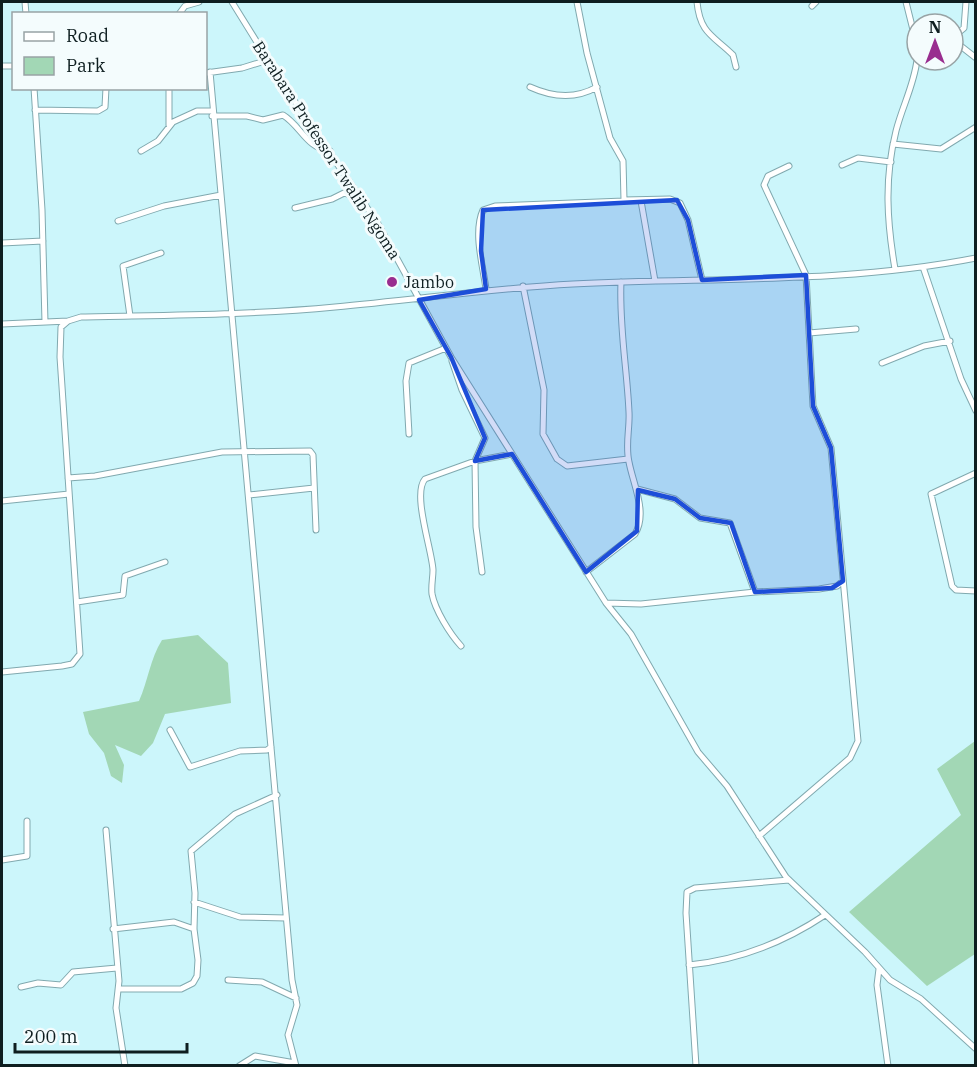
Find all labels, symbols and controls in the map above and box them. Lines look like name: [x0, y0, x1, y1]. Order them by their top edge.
legend: [12, 12, 207, 90]
north arrow: [905, 12, 965, 72]
text: N: [929, 17, 941, 37]
text: Road: [66, 24, 109, 47]
street label: Barabara Professor Twalib Ngoma: [249, 37, 405, 263]
text: Park: [66, 54, 106, 77]
place label: Jambo: [404, 272, 454, 292]
marker: Jambo: [385, 275, 399, 289]
scale bar: [15, 1016, 188, 1054]
text: 200 m: [24, 1025, 78, 1048]

